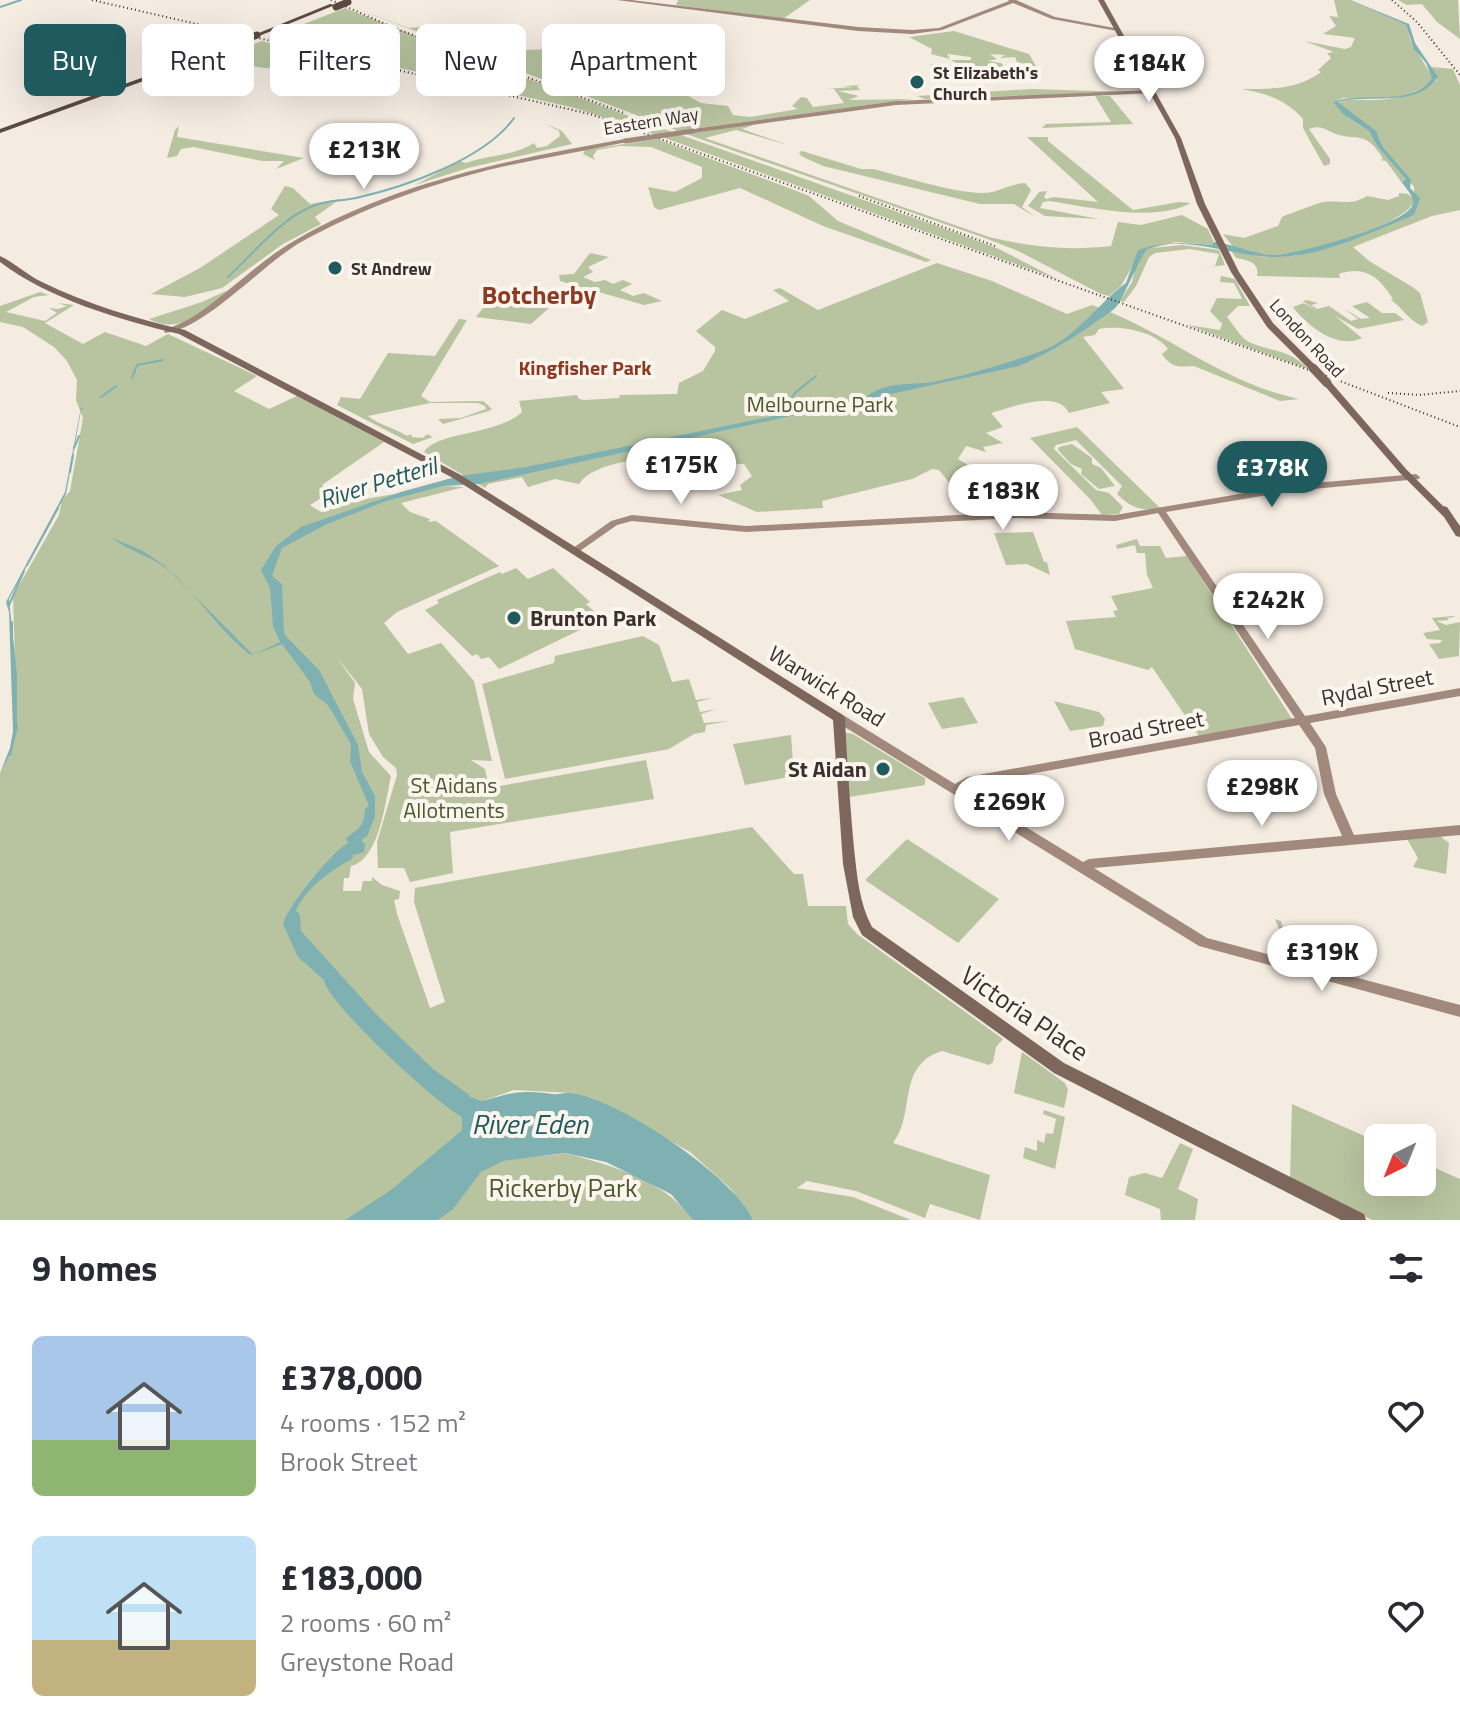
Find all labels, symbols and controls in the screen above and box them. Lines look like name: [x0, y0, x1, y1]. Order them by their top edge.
chip: Buy: [24, 24, 126, 96]
chip: Rent: [142, 24, 254, 96]
chip: Filters: [270, 24, 400, 96]
chip: New: [416, 24, 526, 96]
chip: Apartment: [542, 24, 725, 96]
pin: £184K: [1093, 36, 1205, 104]
text: £184K: [1112, 42, 1186, 81]
place label: St Elizabeth's Church: [933, 59, 1038, 107]
marker: St Elizabeth's Church: [908, 73, 926, 91]
street label: Eastern Way: [602, 100, 701, 142]
pin: £213K: [308, 123, 420, 191]
text: £213K: [327, 129, 401, 168]
place label: St Andrew: [351, 255, 432, 282]
marker: St Andrew: [326, 259, 344, 277]
district label: Botcherby: [482, 275, 596, 314]
street label: London Road: [1263, 292, 1351, 384]
district label: Kingfisher Park: [518, 352, 652, 383]
park label: Melbourne Park: [747, 387, 894, 421]
pin: £175K: [625, 438, 737, 506]
pin: £378K: [1216, 441, 1328, 509]
text: £175K: [644, 444, 718, 483]
water label: River Petteril: [315, 446, 444, 517]
text: £378K: [1235, 447, 1309, 486]
pin: £183K: [947, 464, 1059, 532]
text: £183K: [966, 470, 1040, 509]
pin: £242K: [1212, 573, 1324, 641]
text: £242K: [1231, 579, 1305, 618]
place label: Brunton Park: [530, 601, 657, 635]
marker: Brunton Park: [505, 609, 523, 627]
street label: Warwick Road: [762, 637, 892, 735]
street label: Rydal Street: [1318, 659, 1436, 714]
street label: Broad Street: [1085, 701, 1207, 757]
place label: St Aidan: [788, 752, 867, 786]
marker: St Aidan: [874, 760, 892, 778]
pin: £298K: [1206, 760, 1318, 828]
text: £298K: [1225, 766, 1299, 805]
park label: St Aidans Allotments: [403, 768, 505, 827]
pin: £269K: [953, 775, 1065, 843]
text: £269K: [972, 781, 1046, 820]
pin: £319K: [1266, 925, 1378, 993]
text: £319K: [1285, 931, 1359, 970]
street label: Victoria Place: [953, 956, 1097, 1070]
water label: River Eden: [472, 1102, 589, 1145]
north arrow: [1364, 1124, 1436, 1196]
map controls: [1364, 1124, 1436, 1196]
park label: Rickerby Park: [489, 1168, 637, 1207]
text: 9 homes: [32, 1242, 157, 1294]
icon: filters: [1384, 1246, 1428, 1290]
text: £378,000: [280, 1351, 422, 1403]
icon: home: [96, 1368, 192, 1464]
icon: heart: [1384, 1394, 1428, 1438]
text: 4 rooms · 152 m²: [280, 1403, 466, 1442]
text: Brook Street: [280, 1442, 417, 1481]
text: £183,000: [280, 1551, 422, 1603]
icon: home: [96, 1568, 192, 1664]
icon: heart: [1384, 1594, 1428, 1638]
text: 2 rooms · 60 m²: [280, 1603, 451, 1642]
text: Greystone Road: [280, 1642, 454, 1681]

